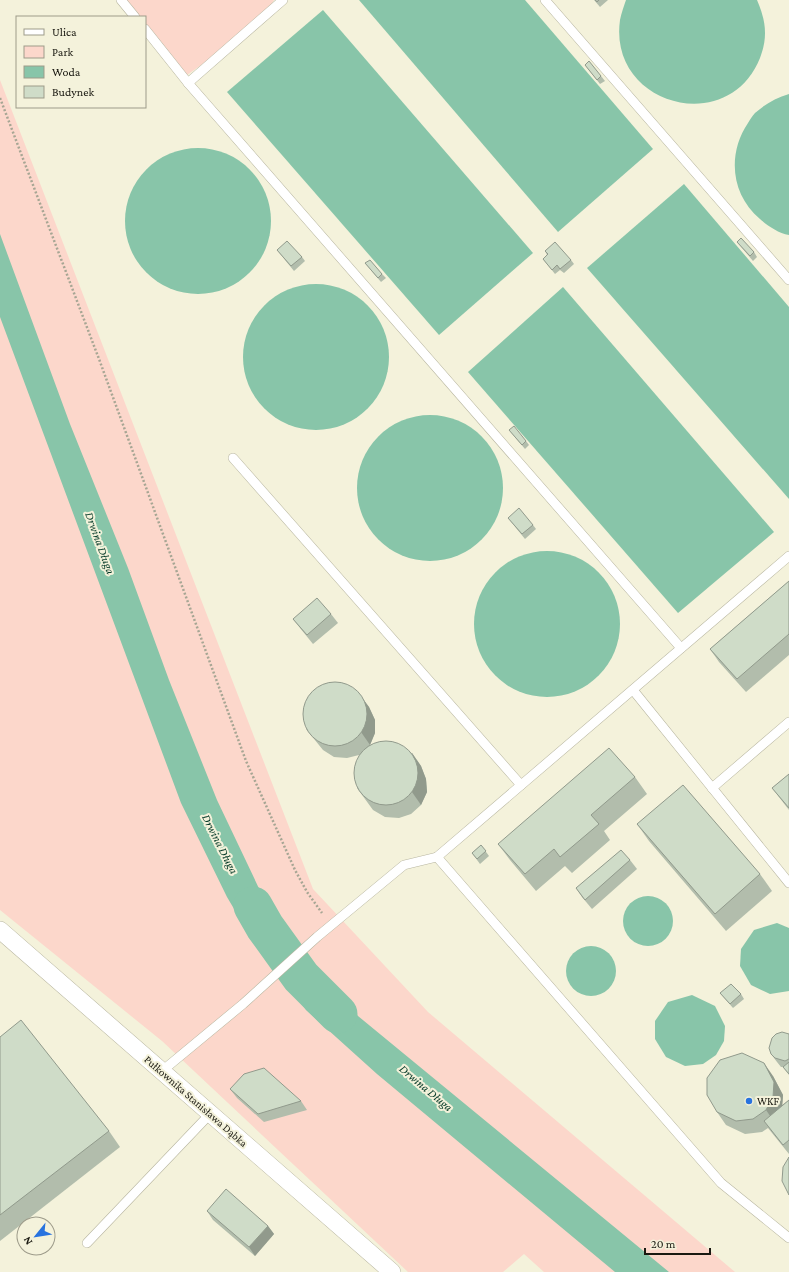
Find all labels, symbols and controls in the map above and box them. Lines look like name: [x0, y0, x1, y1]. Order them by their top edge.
legend: [16, 16, 146, 108]
text: Ulica: [52, 25, 77, 39]
text: Park: [52, 45, 74, 59]
text: Woda: [52, 65, 81, 79]
text: Budynek: [52, 85, 95, 99]
water label: Drwina Długa: [82, 510, 118, 576]
water label: Drwina Długa: [199, 812, 241, 877]
street label: Pułkownika Stanisława Dąbka: [141, 1053, 250, 1150]
water label: Drwina Długa: [397, 1062, 456, 1115]
place label: WKF: [757, 1095, 779, 1107]
marker: WKF: [744, 1096, 754, 1106]
north arrow: [16, 1216, 56, 1256]
scale bar: [645, 1230, 710, 1256]
text: N: [20, 1234, 34, 1247]
text: 20 m: [651, 1237, 676, 1251]

